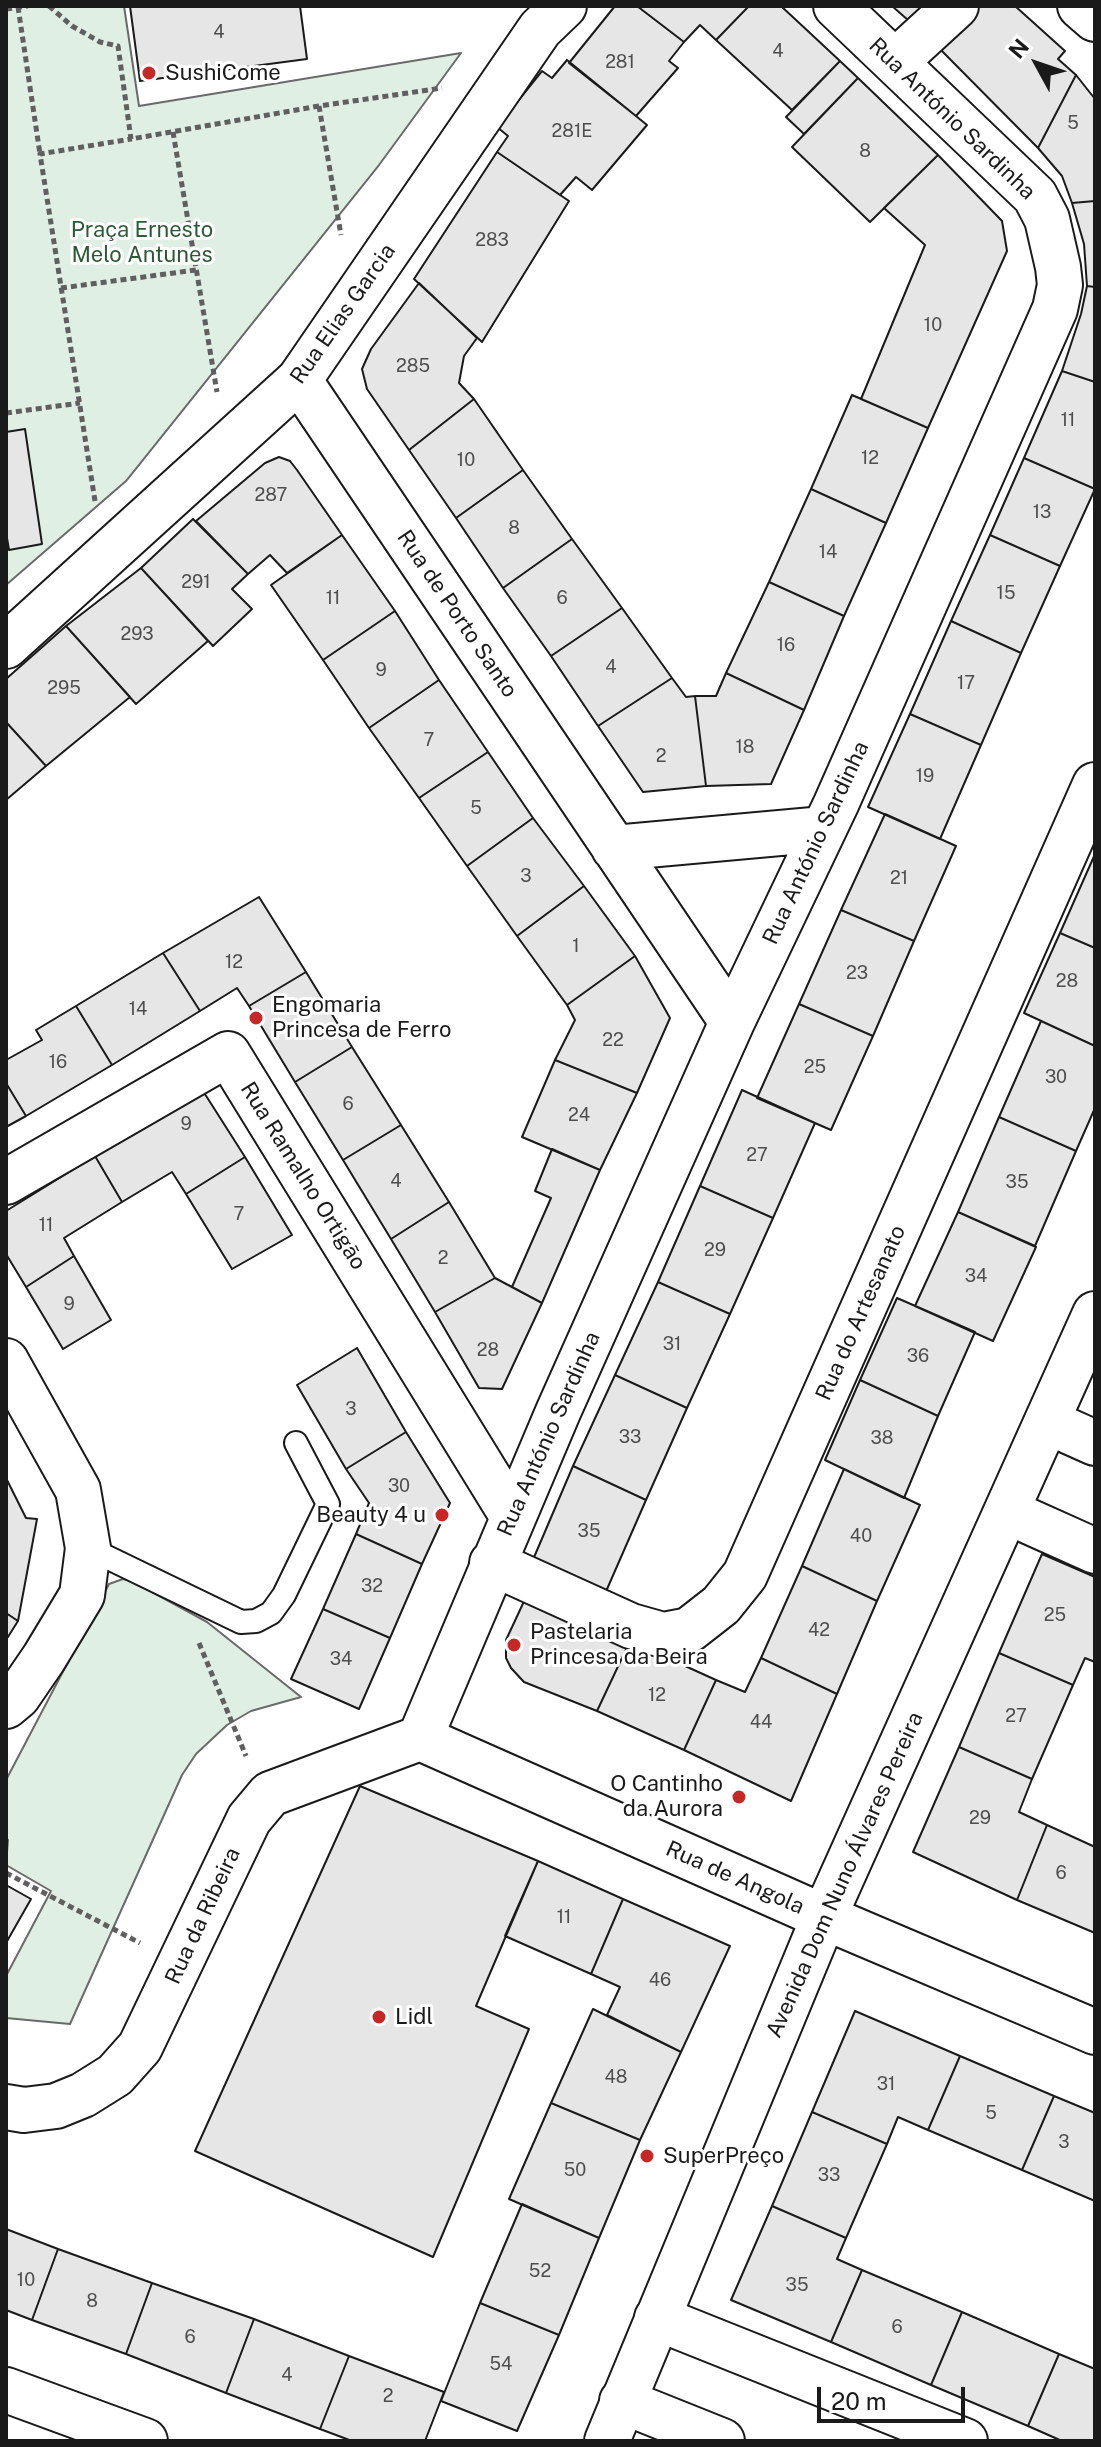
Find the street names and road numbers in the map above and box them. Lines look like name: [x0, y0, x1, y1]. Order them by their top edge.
street label: Rua António Sardinha: [863, 33, 1041, 205]
street label: Rua Elias Garcia: [285, 239, 401, 389]
street label: Rua de Porto Santo: [391, 525, 523, 703]
street label: Rua António Sardinha: [757, 737, 875, 949]
street label: Rua Ramalho Ortigão: [235, 1077, 371, 1275]
street label: Rua do Artesanato: [811, 1221, 911, 1405]
street label: Rua António Sardinha: [492, 1328, 606, 1540]
street label: Avenida Dom Nuno Álvares Pereira: [761, 1708, 929, 2042]
street label: Rua de Angola: [662, 1836, 808, 1920]
street label: Rua da Ribeira: [160, 1844, 246, 1988]

